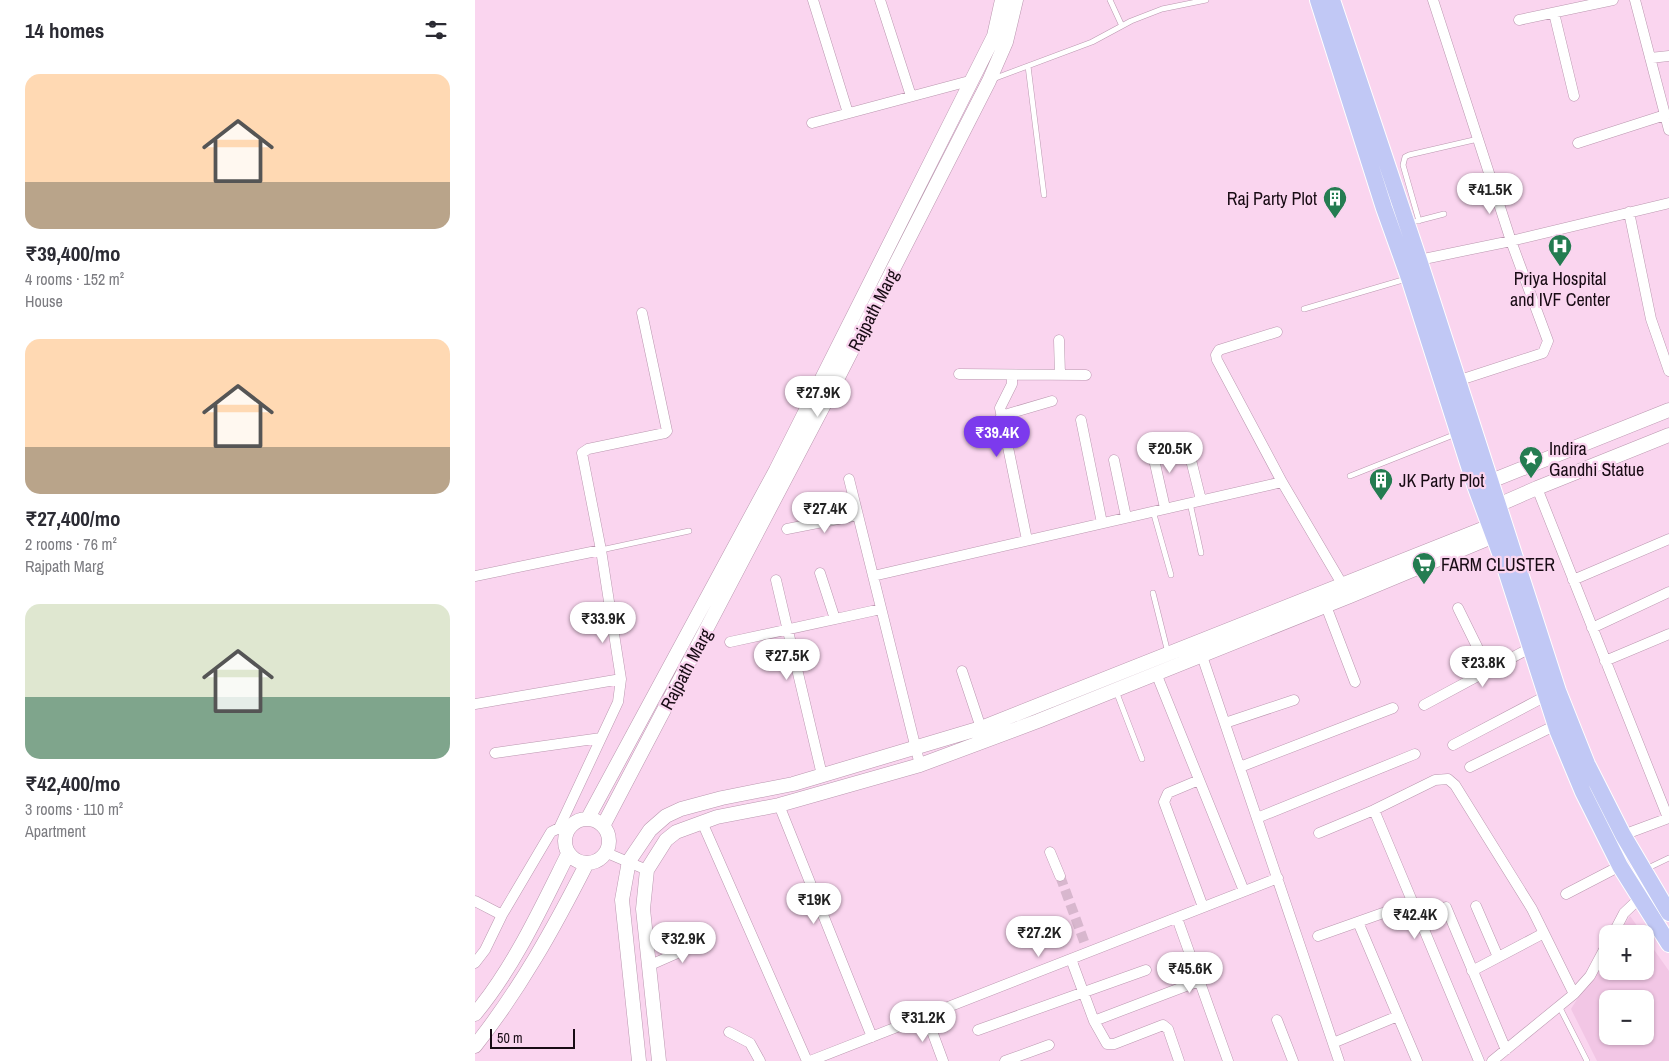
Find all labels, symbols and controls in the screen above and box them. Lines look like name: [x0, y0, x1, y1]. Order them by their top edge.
text: 14 homes: [25, 16, 104, 45]
icon: filters: [422, 16, 450, 44]
icon: home: [193, 106, 283, 196]
pin: ₹41.5K: [1449, 172, 1531, 215]
text: ₹41.5K: [1468, 178, 1512, 200]
building icon: Raj Party Plot: [1322, 185, 1348, 219]
place label: Raj Party Plot: [1227, 186, 1317, 211]
hospital icon: Priya Hospital and IVF Center: [1547, 233, 1573, 267]
text: ₹39,400/mo: [25, 239, 120, 268]
street label: Rajpath Marg: [842, 264, 905, 355]
place label: Priya Hospital and IVF Center: [1510, 266, 1610, 312]
text: 4 rooms · 152 m²: [25, 268, 124, 290]
text: House: [25, 290, 63, 312]
icon: home: [193, 371, 283, 461]
pin: ₹27.9K: [777, 376, 859, 418]
text: ₹27.9K: [796, 381, 840, 403]
pin: ₹39.4K: [956, 416, 1038, 458]
text: ₹39.4K: [975, 421, 1019, 443]
pin: ₹20.5K: [1129, 432, 1211, 474]
place label: Indira Gandhi Statue: [1549, 436, 1644, 482]
text: ₹20.5K: [1148, 437, 1192, 459]
place icon: Indira Gandhi Statue: [1518, 445, 1544, 479]
building icon: JK Party Plot: [1368, 467, 1394, 501]
place label: JK Party Plot: [1399, 468, 1484, 493]
pin: ₹27.4K: [784, 492, 866, 534]
text: ₹27.4K: [803, 497, 847, 519]
text: ₹27,400/mo: [25, 504, 120, 533]
text: 2 rooms · 76 m²: [25, 533, 117, 555]
supermarket icon: FARM CLUSTER: [1411, 551, 1437, 585]
place label: FARM CLUSTER: [1441, 552, 1555, 577]
text: Rajpath Marg: [25, 555, 104, 577]
pin: ₹33.9K: [562, 602, 644, 644]
text: ₹33.9K: [581, 607, 625, 629]
street label: Rajpath Marg: [654, 623, 718, 714]
icon: home: [193, 636, 283, 726]
pin: ₹27.5K: [746, 638, 828, 681]
text: ₹27.5K: [765, 644, 809, 666]
pin: ₹23.8K: [1442, 646, 1524, 688]
text: ₹23.8K: [1461, 651, 1505, 673]
text: ₹42,400/mo: [25, 769, 120, 798]
text: 3 rooms · 110 m²: [25, 798, 123, 820]
text: Apartment: [25, 820, 86, 842]
pin: ₹19K: [784, 882, 844, 925]
text: ₹19K: [797, 888, 831, 910]
pin: ₹42.4K: [1374, 898, 1456, 940]
text: ₹42.4K: [1393, 903, 1437, 925]
pin: ₹27.2K: [998, 916, 1080, 958]
text: ₹27.2K: [1017, 921, 1061, 943]
pin: ₹32.9K: [642, 922, 724, 964]
map controls: [1599, 925, 1654, 1045]
button: +: [1599, 925, 1654, 980]
text: ₹32.9K: [661, 927, 705, 949]
pin: ₹45.6K: [1149, 952, 1231, 994]
text: ₹45.6K: [1168, 957, 1212, 979]
button: −: [1599, 990, 1654, 1045]
pin: ₹31.2K: [882, 1000, 964, 1043]
text: ₹31.2K: [901, 1006, 945, 1028]
scale bar: [490, 1026, 575, 1049]
text: 50 m: [497, 1029, 523, 1047]

